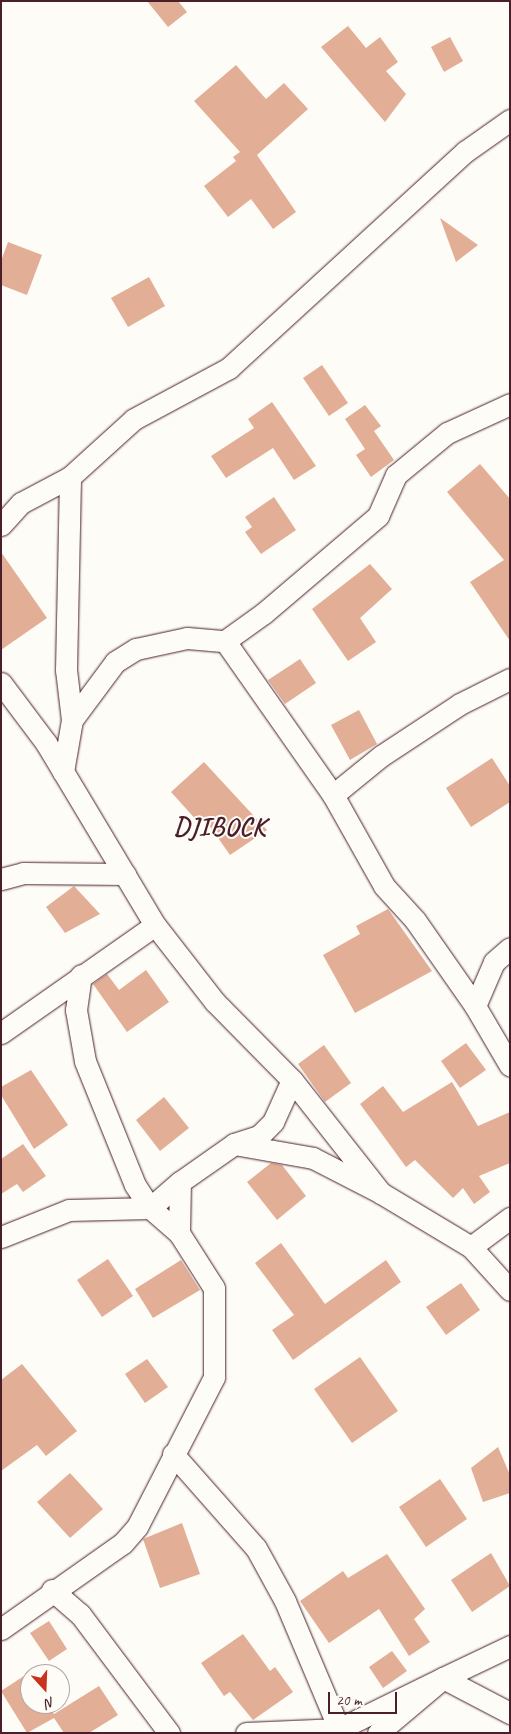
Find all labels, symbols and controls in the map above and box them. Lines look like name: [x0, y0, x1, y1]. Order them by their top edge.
district label: DJIBOCK: [173, 811, 267, 843]
north arrow: [20, 1664, 70, 1714]
scale bar: [331, 1682, 400, 1714]
text: 20 m: [336, 1691, 362, 1710]
text: N: [43, 1693, 57, 1712]

